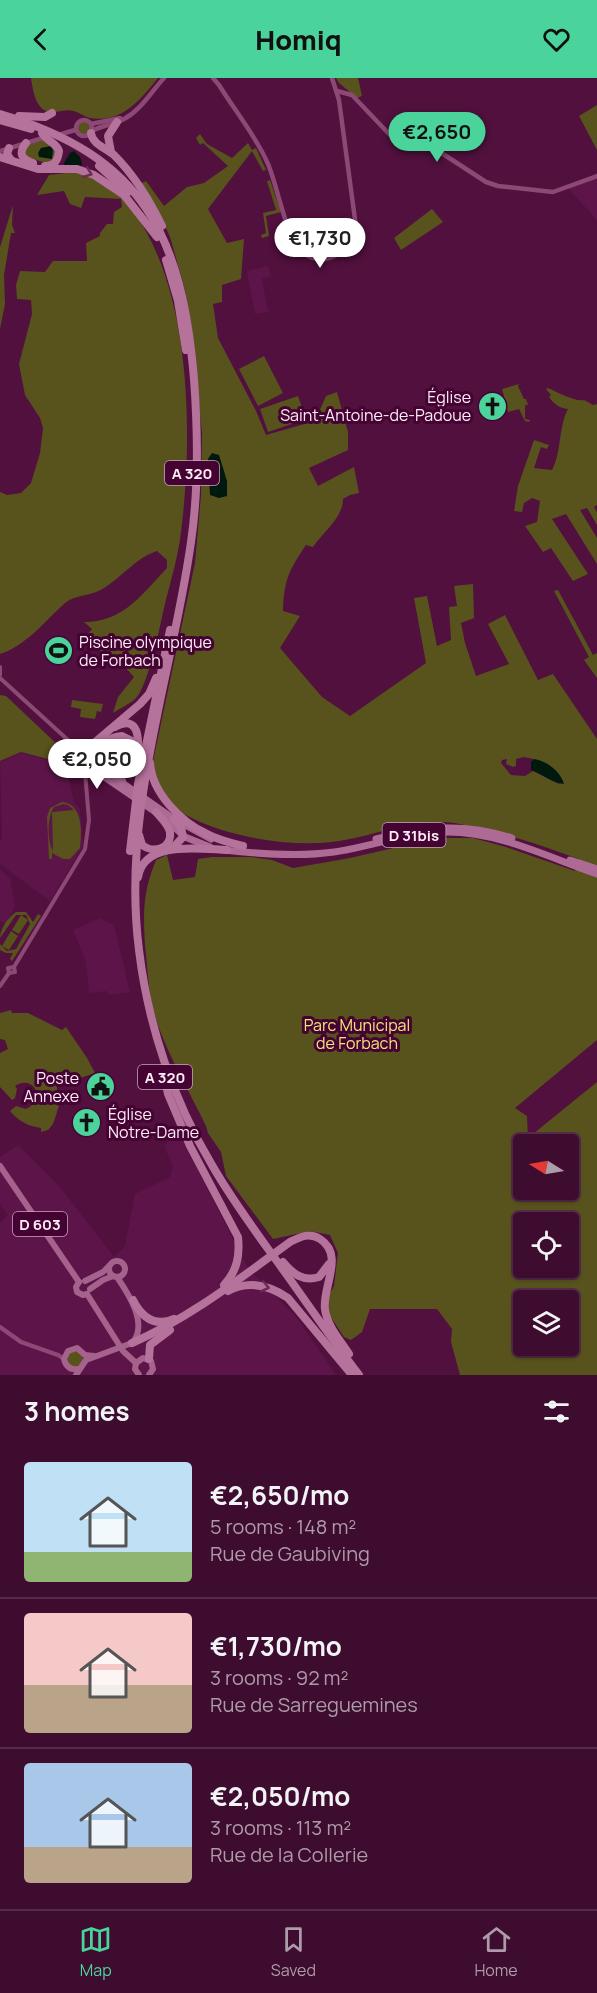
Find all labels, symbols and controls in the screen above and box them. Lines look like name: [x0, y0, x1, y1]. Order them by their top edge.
text: Homiq: [255, 21, 342, 58]
icon: back: [24, 23, 57, 56]
icon: heart: [540, 23, 573, 56]
pin: €2,650: [388, 112, 486, 163]
text: €2,650: [403, 118, 471, 145]
one-way arrow: [82, 166, 93, 178]
pin: €1,730: [271, 218, 369, 269]
text: €1,730: [288, 224, 352, 251]
place label: Église Saint-Antoine-de-Padoue: [280, 386, 471, 426]
church icon: Église Saint-Antoine-de-Padoue: [476, 390, 508, 422]
road number: A 320: [165, 461, 219, 485]
place label: Piscine olympique de Forbach: [79, 631, 212, 671]
sports icon: Piscine olympique de Forbach: [42, 635, 74, 667]
pin: €2,050: [48, 739, 146, 790]
text: €2,050: [62, 745, 132, 772]
road number: D 31bis: [382, 823, 446, 847]
park label: Parc Municipal de Forbach: [304, 1014, 410, 1054]
road number: A 320: [138, 1065, 192, 1089]
place label: Poste Annexe: [23, 1067, 79, 1107]
public building icon: Poste Annexe: [84, 1071, 116, 1103]
place label: Église Notre-Dame: [108, 1103, 199, 1143]
church icon: Église Notre-Dame: [71, 1107, 103, 1139]
north arrow: [513, 1134, 579, 1200]
map controls: [513, 1134, 579, 1356]
road number: D 603: [13, 1212, 67, 1236]
button: locate: [513, 1212, 579, 1278]
one-way arrow: [260, 1280, 270, 1293]
button: layers: [513, 1290, 579, 1356]
text: 3 homes: [24, 1393, 130, 1429]
icon: filters: [540, 1395, 573, 1428]
text: €2,650/mo: [210, 1477, 349, 1513]
icon: home: [72, 1486, 144, 1558]
text: 5 rooms · 148 m²: [210, 1513, 356, 1540]
text: Rue de Gaubiving: [210, 1540, 370, 1567]
text: €1,730/mo: [210, 1628, 342, 1664]
icon: home: [72, 1637, 144, 1709]
text: 3 rooms · 92 m²: [210, 1664, 349, 1691]
text: Rue de Sarreguemines: [210, 1691, 418, 1718]
text: €2,050/mo: [210, 1778, 350, 1814]
icon: home: [72, 1787, 144, 1859]
text: 3 rooms · 113 m²: [210, 1814, 351, 1841]
text: Rue de la Collerie: [210, 1841, 368, 1868]
tab: Map: [79, 1923, 112, 1981]
tab: Saved: [271, 1923, 316, 1981]
tab: Home: [474, 1923, 518, 1981]

